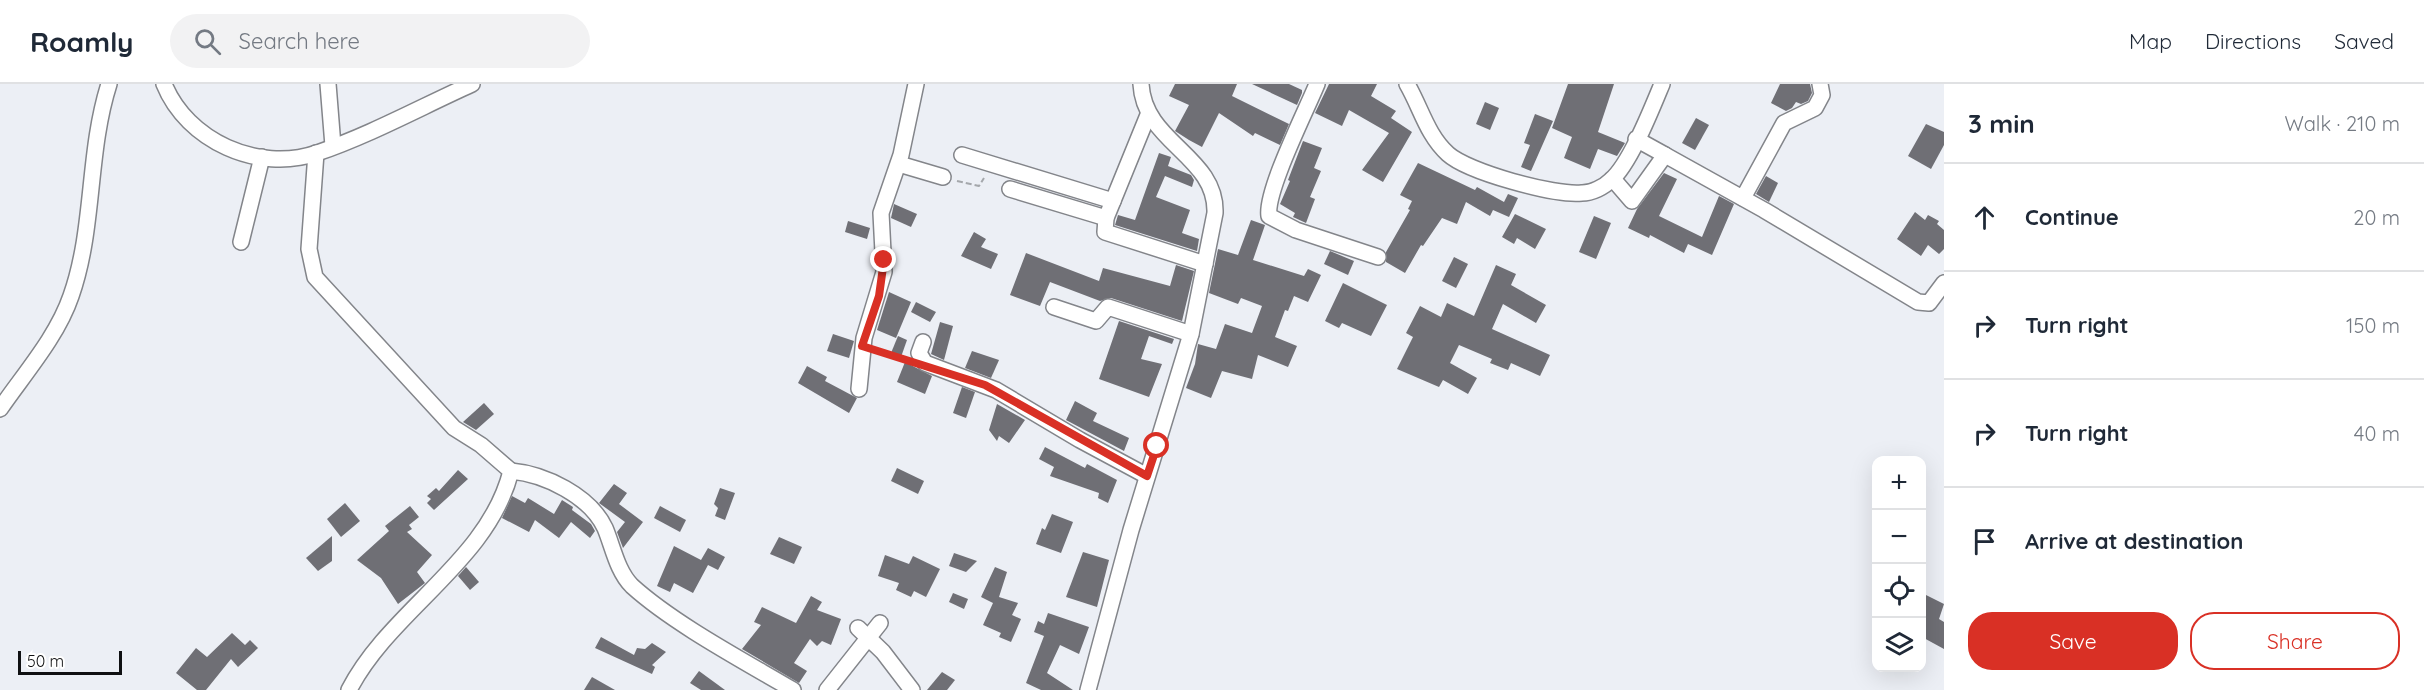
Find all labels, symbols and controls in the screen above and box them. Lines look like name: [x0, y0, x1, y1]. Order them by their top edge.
search box: [170, 14, 590, 68]
text: Roamly: [30, 24, 134, 59]
icon: search: [191, 25, 224, 58]
text: Search here: [239, 27, 360, 55]
text: Map: [2129, 28, 2172, 54]
text: Directions: [2205, 28, 2301, 54]
text: Saved: [2334, 28, 2394, 54]
text: 3 min: [1968, 107, 2035, 140]
text: Walk · 210 m: [2285, 111, 2400, 136]
icon: ahead: [1968, 201, 2001, 234]
text: Continue: [2025, 203, 2119, 231]
text: 20 m: [2353, 205, 2400, 230]
route end: [870, 246, 896, 272]
icon: right: [1968, 309, 2001, 342]
text: Turn right: [2025, 311, 2129, 339]
text: 150 m: [2346, 313, 2400, 338]
icon: right: [1968, 417, 2001, 450]
text: Turn right: [2025, 419, 2129, 447]
text: 40 m: [2354, 421, 2400, 446]
route start: [1143, 432, 1169, 458]
map controls: [1872, 456, 1926, 672]
button: +: [1872, 456, 1926, 510]
button: −: [1872, 510, 1926, 564]
icon: arrive: [1968, 525, 2001, 558]
text: Arrive at destination: [2025, 527, 2243, 555]
button: locate: [1872, 564, 1926, 618]
button: Save: [1968, 612, 2178, 670]
button: Share: [2190, 612, 2400, 670]
button: layers: [1872, 618, 1926, 672]
scale bar: [18, 648, 122, 676]
text: 50 m: [27, 651, 64, 671]

